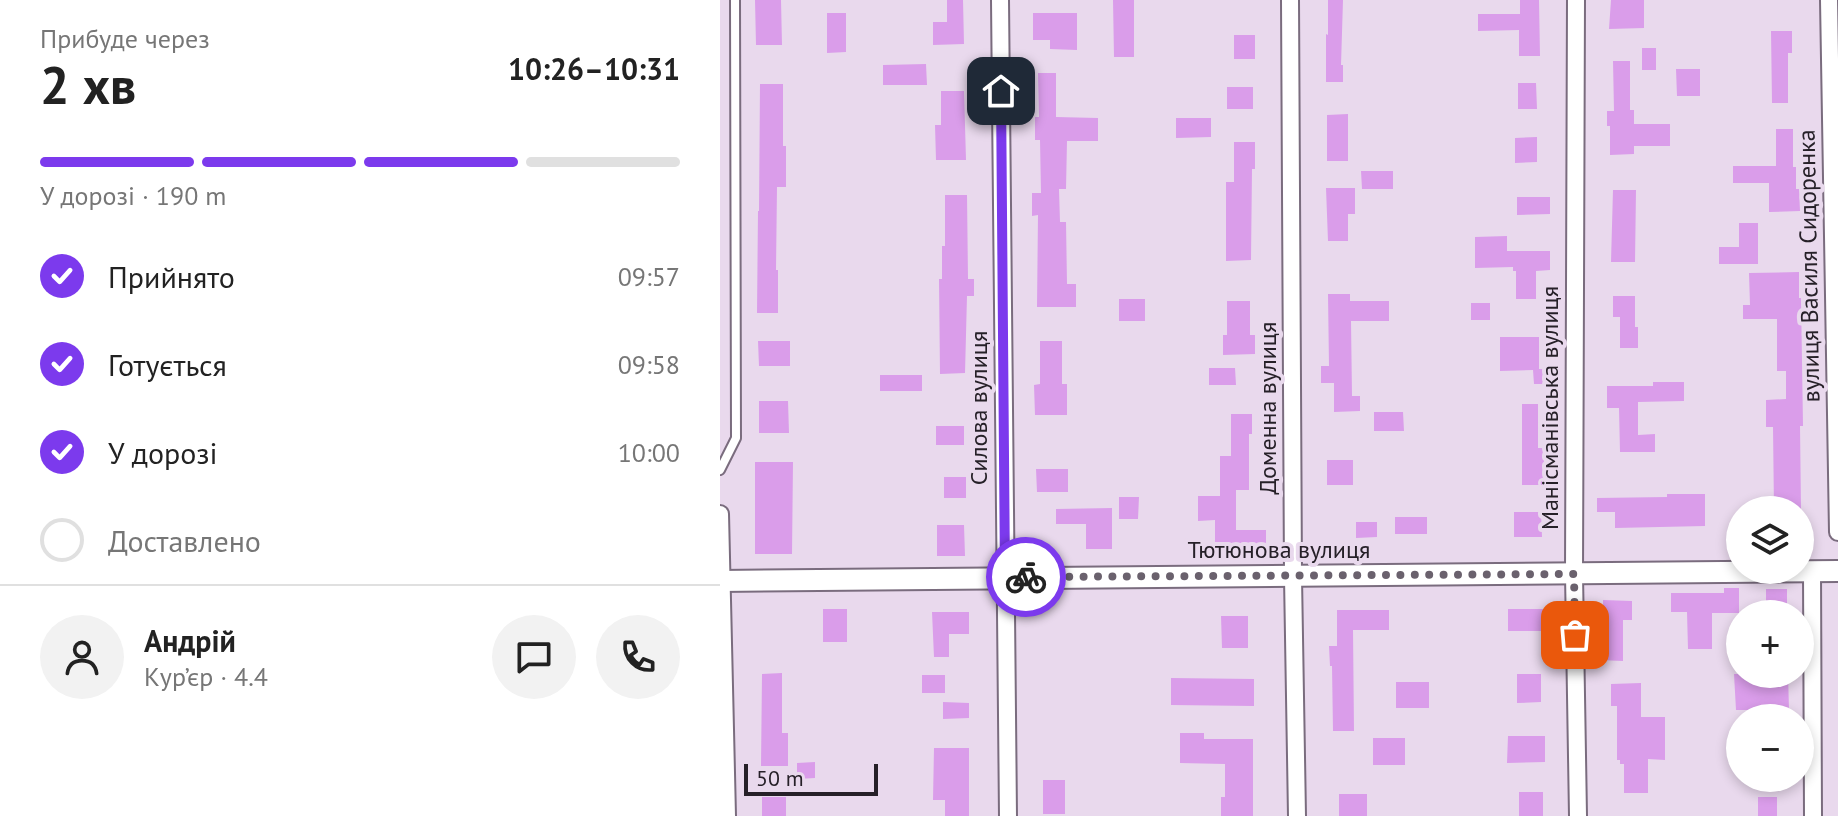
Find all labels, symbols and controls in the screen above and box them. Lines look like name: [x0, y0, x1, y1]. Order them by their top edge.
text: Прибуде через: [40, 22, 210, 55]
text: 10:26–10:31: [508, 49, 680, 88]
text: 2 хв: [40, 51, 136, 118]
pin: [967, 57, 1035, 125]
icon: home: [979, 69, 1023, 113]
street label: вулиця Василя Сидоренка: [1791, 129, 1826, 403]
text: У дорозі · 190 m: [40, 179, 226, 212]
icon: check: [40, 254, 84, 298]
text: Прийнято: [108, 257, 235, 296]
text: 09:57: [618, 260, 680, 293]
street label: Манісманівська вулиця: [1534, 286, 1565, 530]
street label: Доменна вулиця: [1252, 322, 1283, 494]
street label: Силова вулиця: [963, 331, 994, 485]
icon: check: [40, 342, 84, 386]
text: Готується: [108, 345, 227, 384]
text: 09:58: [618, 348, 680, 381]
icon: check: [40, 430, 84, 474]
text: У дорозі: [108, 433, 218, 472]
text: 10:00: [618, 436, 680, 469]
map controls: [1726, 496, 1814, 792]
button: layers: [1726, 496, 1814, 584]
text: Доставлено: [108, 521, 261, 560]
street label: Тютюнова вулиця: [1187, 534, 1371, 565]
courier: [986, 537, 1066, 617]
icon: bike: [1004, 555, 1048, 599]
button: +: [1726, 600, 1814, 688]
pin: [1541, 601, 1609, 669]
icon: bag: [1553, 613, 1597, 657]
button: person: [40, 615, 124, 699]
button: chat: [492, 615, 576, 699]
button: phone: [596, 615, 680, 699]
text: Андрій: [144, 621, 236, 660]
text: Кур’єр · 4.4: [144, 660, 268, 693]
button: −: [1726, 704, 1814, 792]
scale bar: [744, 760, 878, 796]
text: 50 m: [756, 764, 804, 792]

